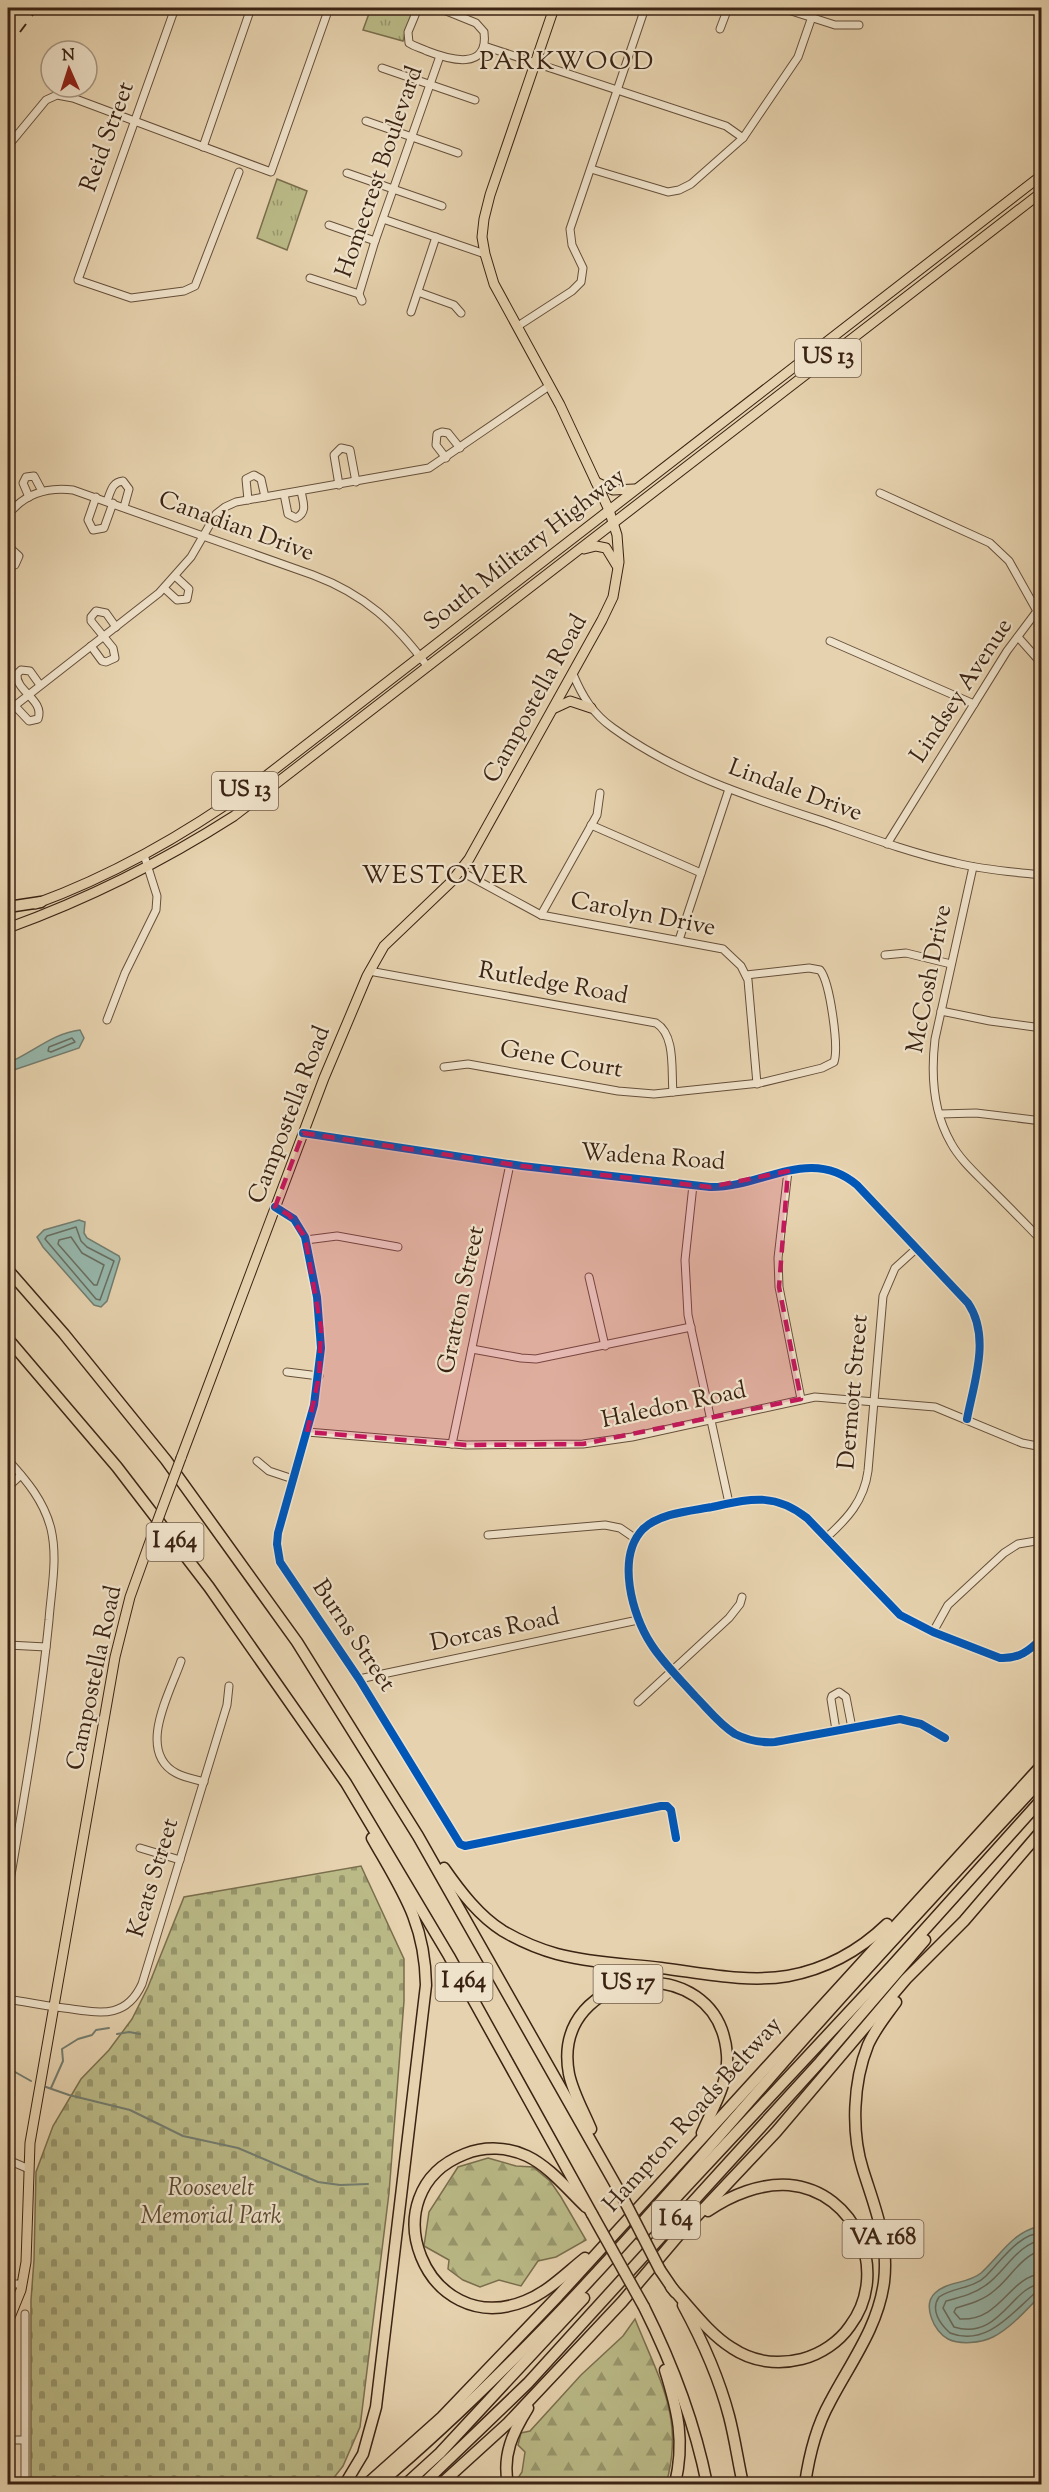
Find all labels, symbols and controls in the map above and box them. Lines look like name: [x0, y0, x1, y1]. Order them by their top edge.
north arrow: [39, 39, 99, 99]
district label: PARKWOOD: [479, 44, 655, 81]
text: N: [61, 45, 76, 68]
street label: Homecrest Boulevard: [328, 61, 432, 282]
street label: Reid Street: [72, 77, 144, 197]
road number: US 13: [795, 339, 861, 377]
street label: South Military Highway: [417, 460, 633, 640]
street label: Canadian Drive: [153, 483, 319, 571]
street label: Campostella Road: [475, 608, 597, 790]
street label: Lindsey Avenue: [902, 612, 1022, 770]
street label: Lindale Drive: [723, 751, 867, 831]
road number: US 13: [212, 772, 278, 810]
district label: WESTOVER: [361, 858, 529, 895]
street label: Carolyn Drive: [568, 884, 718, 946]
street label: McCosh Drive: [899, 902, 961, 1056]
street label: Rutledge Road: [476, 954, 631, 1014]
street label: Campostella Road: [240, 1021, 340, 1209]
street label: Gene Court: [497, 1033, 625, 1087]
street label: Wadena Road: [580, 1136, 727, 1180]
street label: Gratton Street: [430, 1223, 494, 1377]
street label: Dermott Street: [830, 1313, 878, 1471]
street label: Haledon Road: [598, 1374, 750, 1438]
road number: I 464: [146, 1523, 204, 1561]
street label: Burns Street: [303, 1573, 403, 1699]
street label: Campostella Road: [59, 1582, 131, 1774]
street label: Dorcas Road: [427, 1601, 563, 1661]
street label: Keats Street: [120, 1814, 188, 1942]
road number: I 464: [436, 1963, 492, 2001]
road number: US 17: [594, 1965, 662, 2003]
street label: Hampton Roads Beltway: [596, 2009, 790, 2221]
park label: Roosevelt Memorial Park: [140, 2172, 282, 2234]
road number: I 64: [652, 2201, 700, 2239]
road number: VA 168: [842, 2220, 924, 2258]

